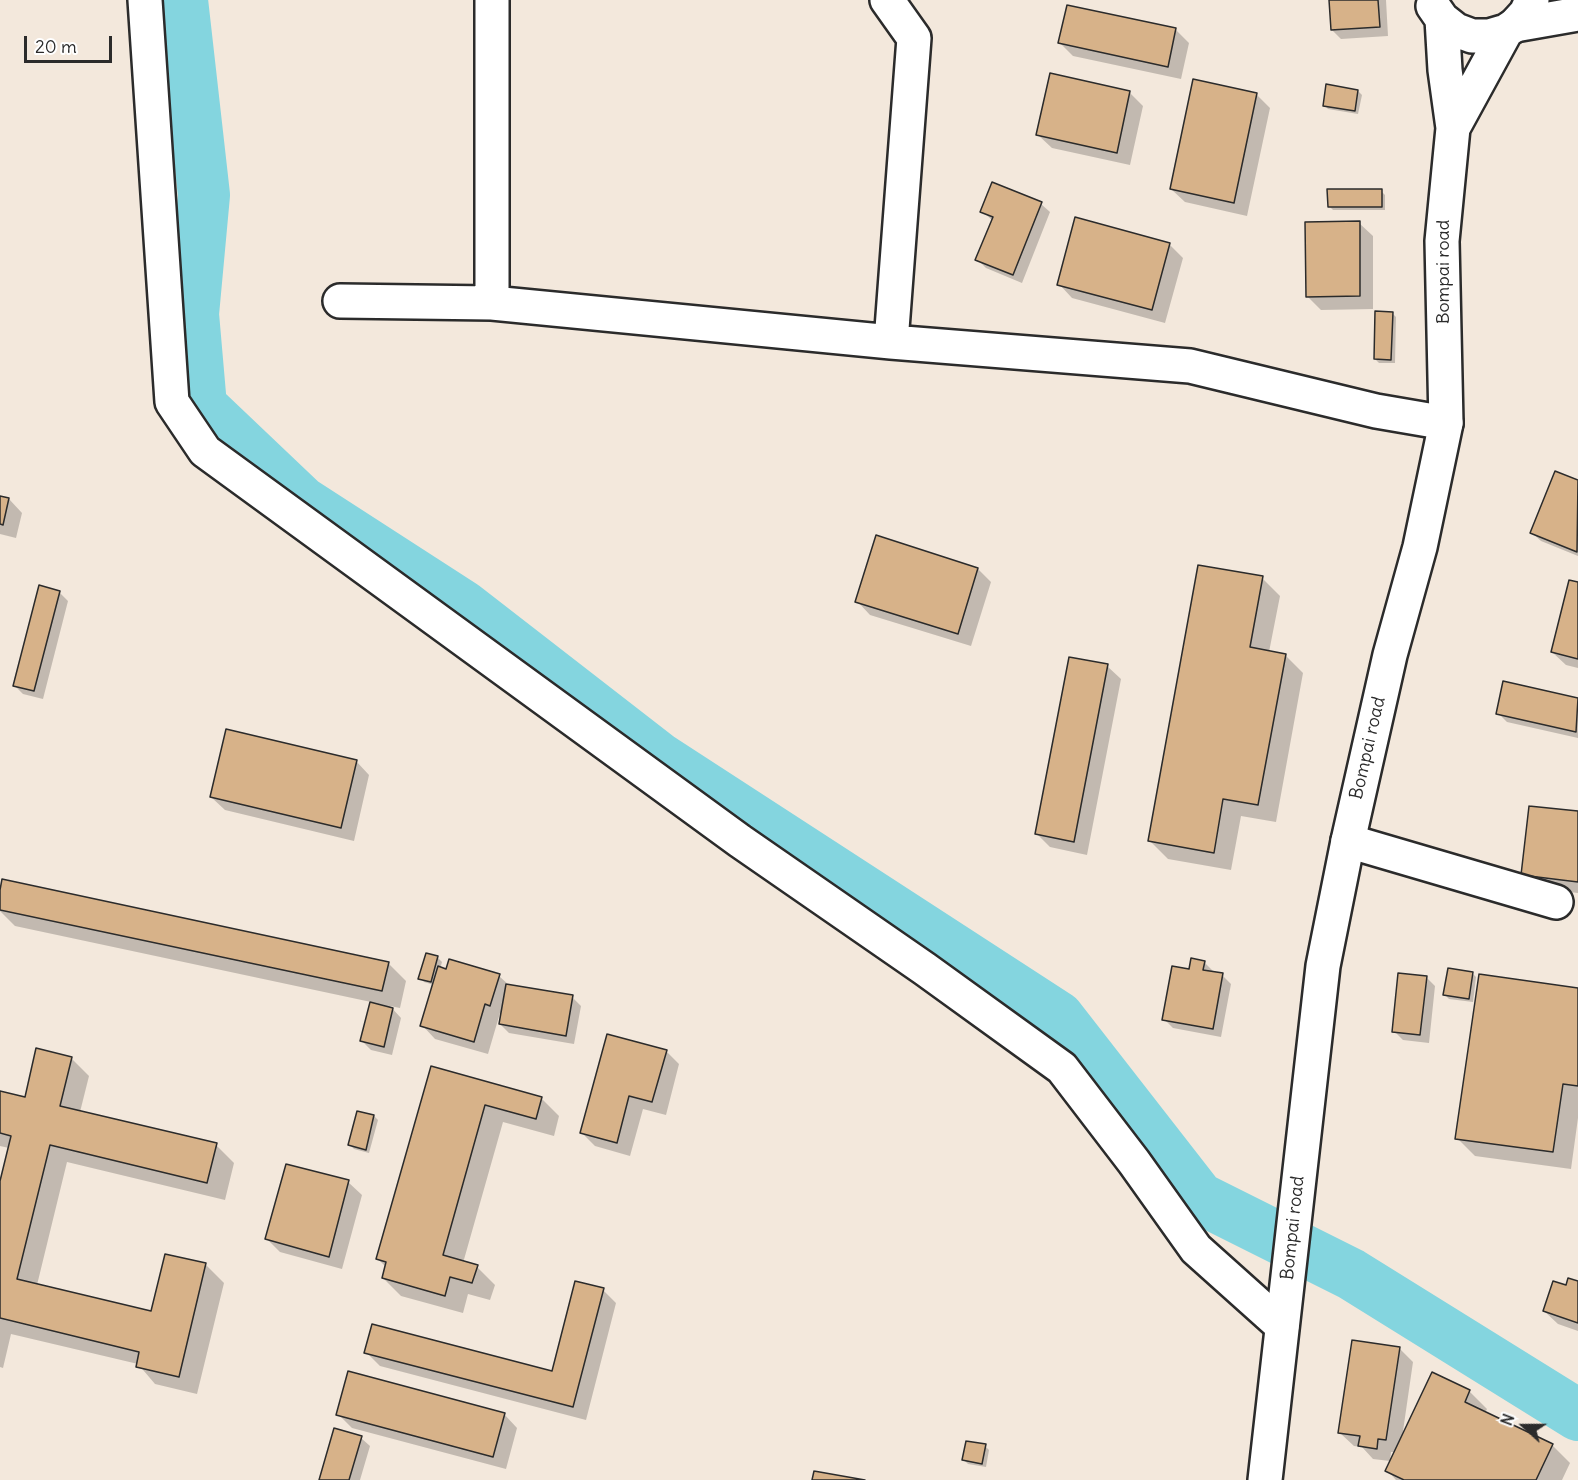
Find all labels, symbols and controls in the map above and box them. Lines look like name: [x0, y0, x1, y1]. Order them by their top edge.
scale bar: [27, 24, 116, 62]
text: 20 m: [35, 35, 77, 58]
street label: Bompai road: [1433, 220, 1455, 324]
street label: Bompai road: [1346, 695, 1390, 801]
street label: Bompai road: [1277, 1175, 1309, 1281]
north arrow: [1494, 1396, 1554, 1456]
text: N: [1496, 1411, 1519, 1428]

